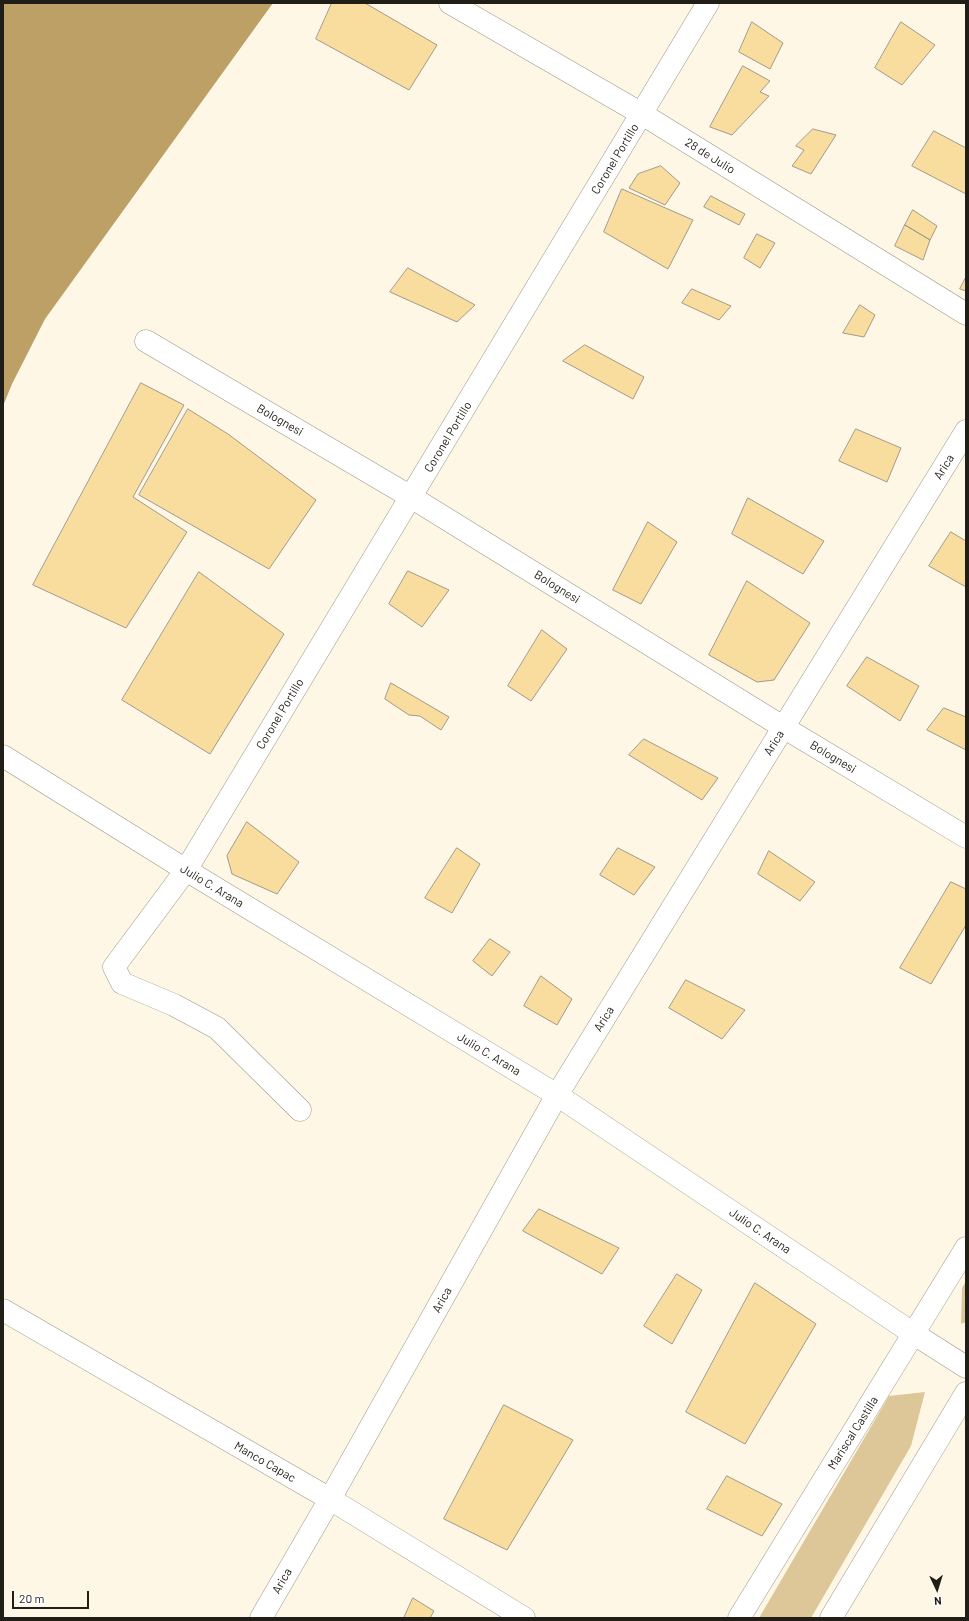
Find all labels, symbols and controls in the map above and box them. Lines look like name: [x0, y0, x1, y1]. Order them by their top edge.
street label: Coronel Portillo: [588, 121, 642, 197]
street label: 28 de Julio: [682, 135, 738, 177]
street label: Coronel Portillo: [421, 399, 475, 475]
street label: Bolognesi: [254, 401, 306, 439]
street label: Arica: [931, 452, 957, 482]
street label: Bolognesi: [531, 567, 583, 607]
street label: Coronel Portillo: [253, 676, 307, 752]
street label: Arica: [761, 728, 787, 758]
street label: Bolognesi: [807, 738, 859, 776]
street label: Julio C. Arana: [178, 861, 246, 911]
street label: Arica: [591, 1004, 617, 1034]
street label: Julio C. Arana: [455, 1029, 523, 1079]
street label: Julio C. Arana: [726, 1205, 794, 1257]
street label: Arica: [429, 1285, 455, 1315]
street label: Mariscal Castilla: [825, 1394, 881, 1472]
street label: Manco Capac: [232, 1439, 298, 1485]
street label: Arica: [269, 1566, 295, 1596]
north arrow: [917, 1569, 957, 1609]
scale bar: [14, 1583, 91, 1609]
text: 20 m: [19, 1591, 45, 1605]
text: N: [934, 1595, 942, 1608]

